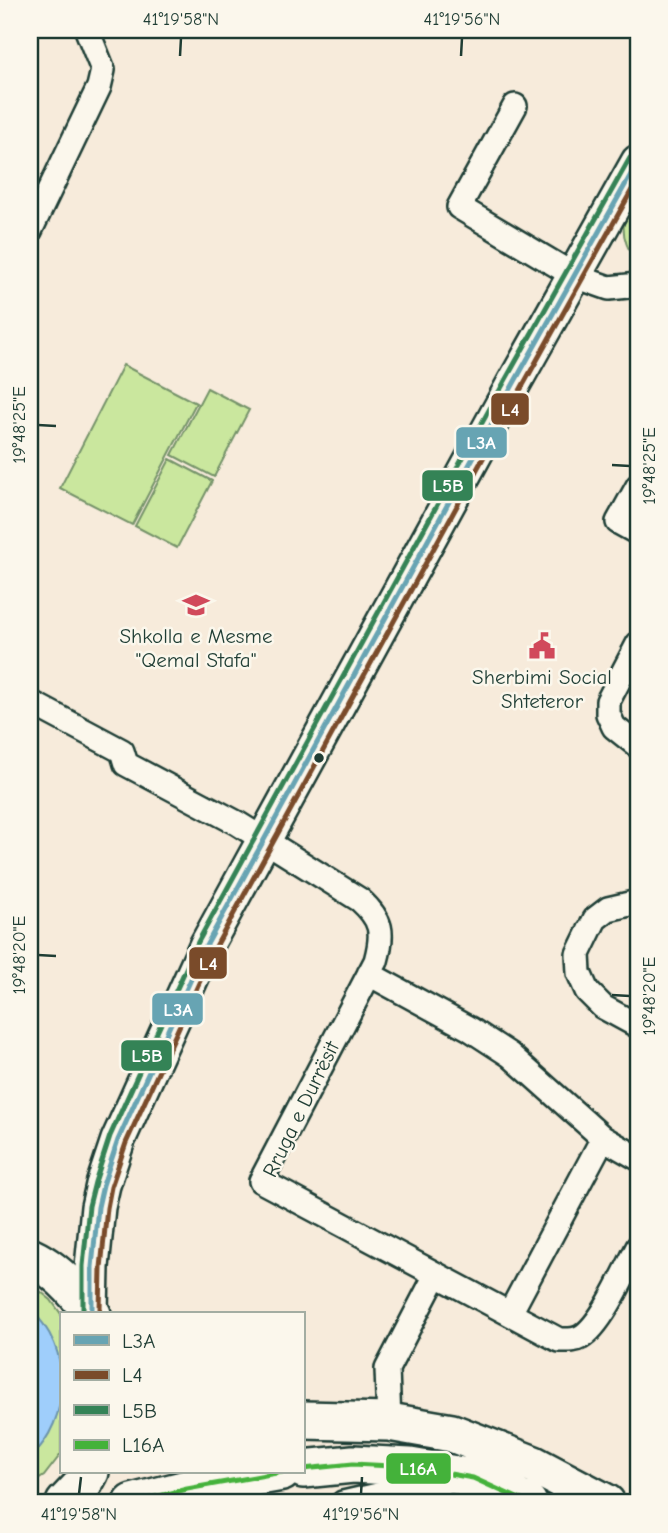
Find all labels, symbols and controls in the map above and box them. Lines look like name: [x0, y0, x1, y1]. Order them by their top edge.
text: 41°19'58"N: [143, 9, 219, 30]
text: 41°19'56"N: [424, 9, 500, 30]
text: 19°48'25"E: [9, 386, 30, 464]
line badge: L4: [490, 392, 530, 426]
text: L4: [501, 399, 519, 421]
line badge: L3A: [455, 426, 508, 459]
text: 19°48'25"E: [639, 427, 660, 505]
text: L3A: [466, 432, 496, 454]
line badge: L5B: [421, 469, 474, 502]
text: L5B: [432, 475, 464, 497]
school or university icon: Shkolla e Mesme "Qemal Stafa": [181, 590, 211, 620]
place label: Shkolla e Mesme "Qemal Stafa": [119, 624, 273, 672]
public building icon: Sherbimi Social Shteteror: [527, 631, 557, 661]
place label: Sherbimi Social Shteteror: [472, 665, 612, 713]
unlabelled marker: [312, 751, 326, 765]
text: 19°48'20"E: [9, 915, 30, 994]
line badge: L4: [188, 946, 228, 980]
text: L4: [199, 953, 217, 975]
text: 19°48'20"E: [639, 956, 660, 1035]
line badge: L3A: [151, 992, 204, 1026]
text: L3A: [163, 999, 193, 1021]
street label: Rruga e Durrësit: [258, 1036, 345, 1181]
line badge: L5B: [120, 1039, 173, 1072]
text: L5B: [131, 1045, 163, 1067]
legend: [60, 1312, 304, 1474]
text: L3A: [122, 1329, 155, 1353]
text: L4: [122, 1363, 143, 1387]
text: L5B: [122, 1399, 157, 1423]
text: L16A: [122, 1433, 164, 1457]
line badge: L16A: [385, 1452, 452, 1485]
text: L16A: [399, 1458, 437, 1480]
text: 41°19'58"N: [41, 1504, 117, 1525]
text: 41°19'56"N: [323, 1504, 399, 1525]

